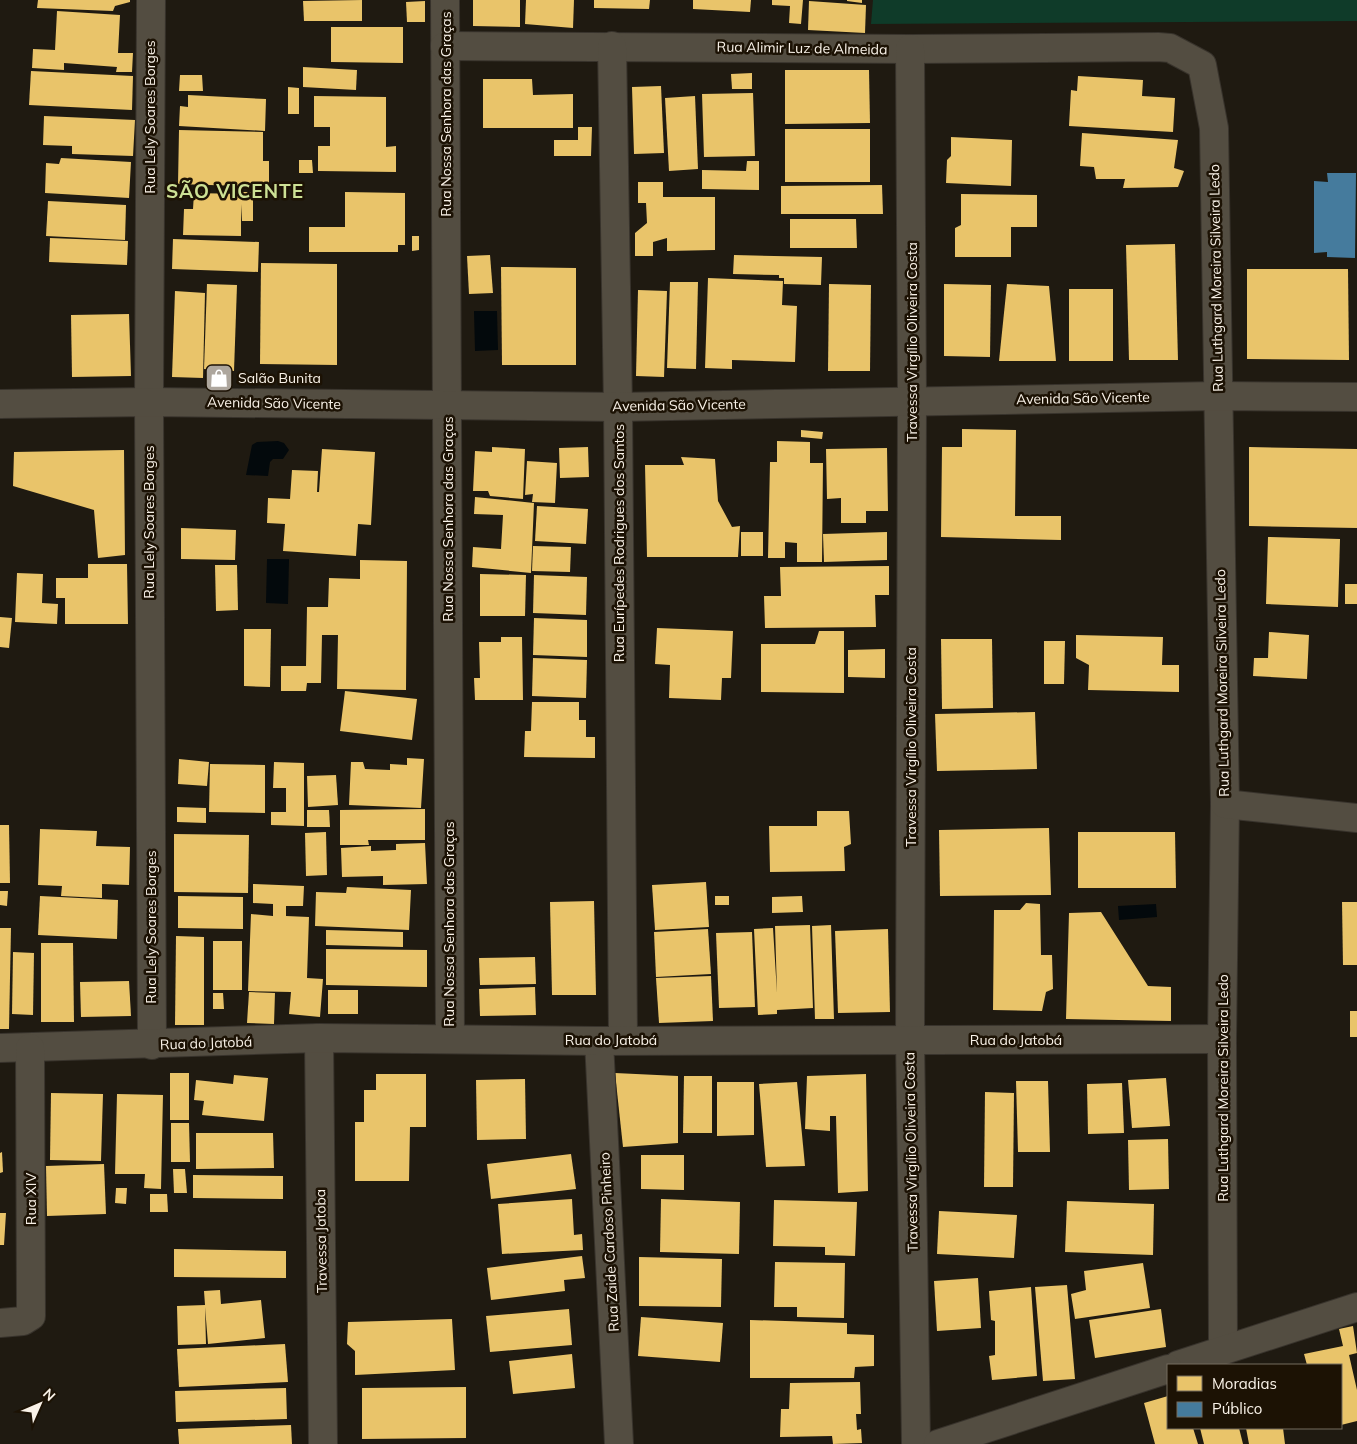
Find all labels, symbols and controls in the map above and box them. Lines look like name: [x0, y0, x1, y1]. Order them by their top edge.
street label: Rua Nossa Senhora das Graças: [437, 11, 455, 217]
street label: Rua Alimir Luz de Almeida: [716, 38, 888, 58]
street label: Rua Lely Soares Borges: [141, 40, 159, 194]
street label: Rua Luthgard Moreira Silveira Ledo: [1205, 164, 1227, 392]
district label: SÃO VICENTE: [166, 179, 304, 203]
street label: Travessa Virgílio Oliveira Costa: [903, 242, 921, 442]
shop icon: Salão Bunita: [204, 363, 234, 393]
place label: Salão Bunita: [238, 369, 321, 387]
street label: Avenida São Vicente: [1016, 388, 1150, 408]
street label: Avenida São Vicente: [207, 393, 341, 413]
street label: Avenida São Vicente: [612, 395, 746, 415]
street label: Rua Nossa Senhora das Graças: [439, 416, 457, 622]
street label: Rua Eurípedes Rodrigues dos Santos: [610, 424, 628, 662]
street label: Rua Lely Soares Borges: [140, 445, 158, 599]
street label: Rua Luthgard Moreira Silveira Ledo: [1211, 569, 1233, 797]
street label: Travessa Virgílio Oliveira Costa: [902, 647, 920, 847]
street label: Rua Nossa Senhora das Graças: [440, 821, 458, 1027]
street label: Rua Lely Soares Borges: [142, 850, 160, 1004]
street label: Rua Luthgard Moreira Silveira Ledo: [1214, 974, 1232, 1202]
street label: Rua do Jatobá: [565, 1031, 657, 1049]
street label: Rua do Jatobá: [970, 1031, 1062, 1049]
street label: Rua do Jatobá: [159, 1032, 253, 1054]
street label: Travessa Virgílio Oliveira Costa: [900, 1052, 922, 1252]
street label: Rua Zaide Cardoso Pinheiro: [595, 1152, 623, 1332]
street label: Rua XIV: [22, 1173, 40, 1225]
street label: Travessa Jatoba: [311, 1189, 331, 1293]
legend: [1167, 1364, 1342, 1429]
text: Moradias: [1212, 1374, 1277, 1393]
north arrow: [15, 1379, 65, 1429]
text: N: [39, 1385, 59, 1405]
text: Público: [1212, 1399, 1262, 1418]

